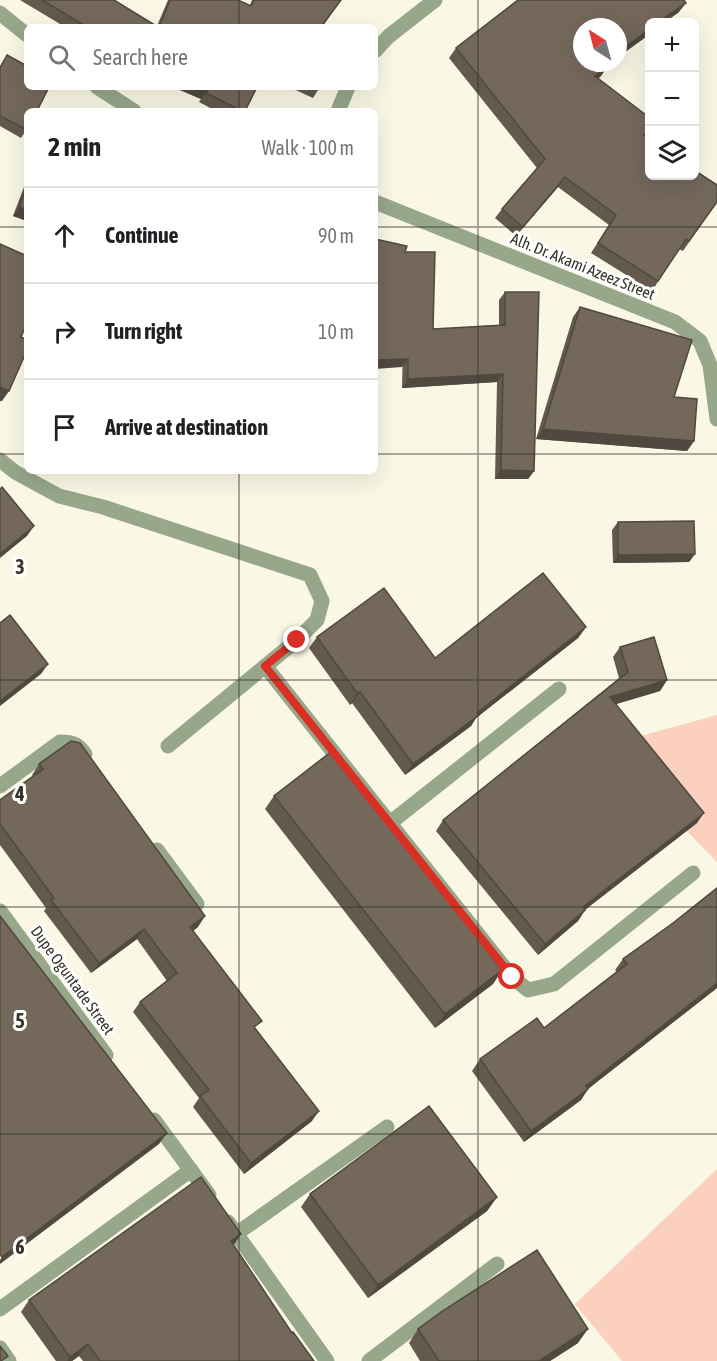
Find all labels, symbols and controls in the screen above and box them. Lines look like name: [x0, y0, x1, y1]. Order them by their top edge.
north arrow: [573, 18, 627, 72]
map controls: [645, 18, 699, 180]
button: +: [645, 18, 699, 72]
search box: [24, 24, 378, 90]
icon: search: [45, 41, 78, 74]
text: Search here: [93, 44, 188, 70]
button: −: [645, 72, 699, 126]
button: layers: [645, 126, 699, 180]
text: 2 min: [48, 132, 101, 162]
text: Walk · 100 m: [262, 136, 354, 159]
icon: ahead: [48, 219, 81, 252]
text: Continue: [105, 222, 179, 248]
text: 90 m: [318, 224, 354, 247]
street label: Alh. Dr. Akami Azeez Street: [508, 229, 658, 303]
icon: right: [48, 315, 81, 348]
text: Turn right: [105, 318, 182, 344]
text: 10 m: [318, 320, 354, 343]
icon: arrive: [48, 411, 81, 444]
text: Arrive at destination: [105, 414, 268, 440]
text: 3: [15, 555, 25, 578]
route end: [283, 626, 309, 652]
text: 4: [14, 782, 25, 805]
street label: Dupe Oguntade Street: [27, 922, 119, 1039]
route start: [498, 963, 524, 989]
text: 5: [15, 1009, 25, 1032]
text: 6: [15, 1235, 25, 1258]

